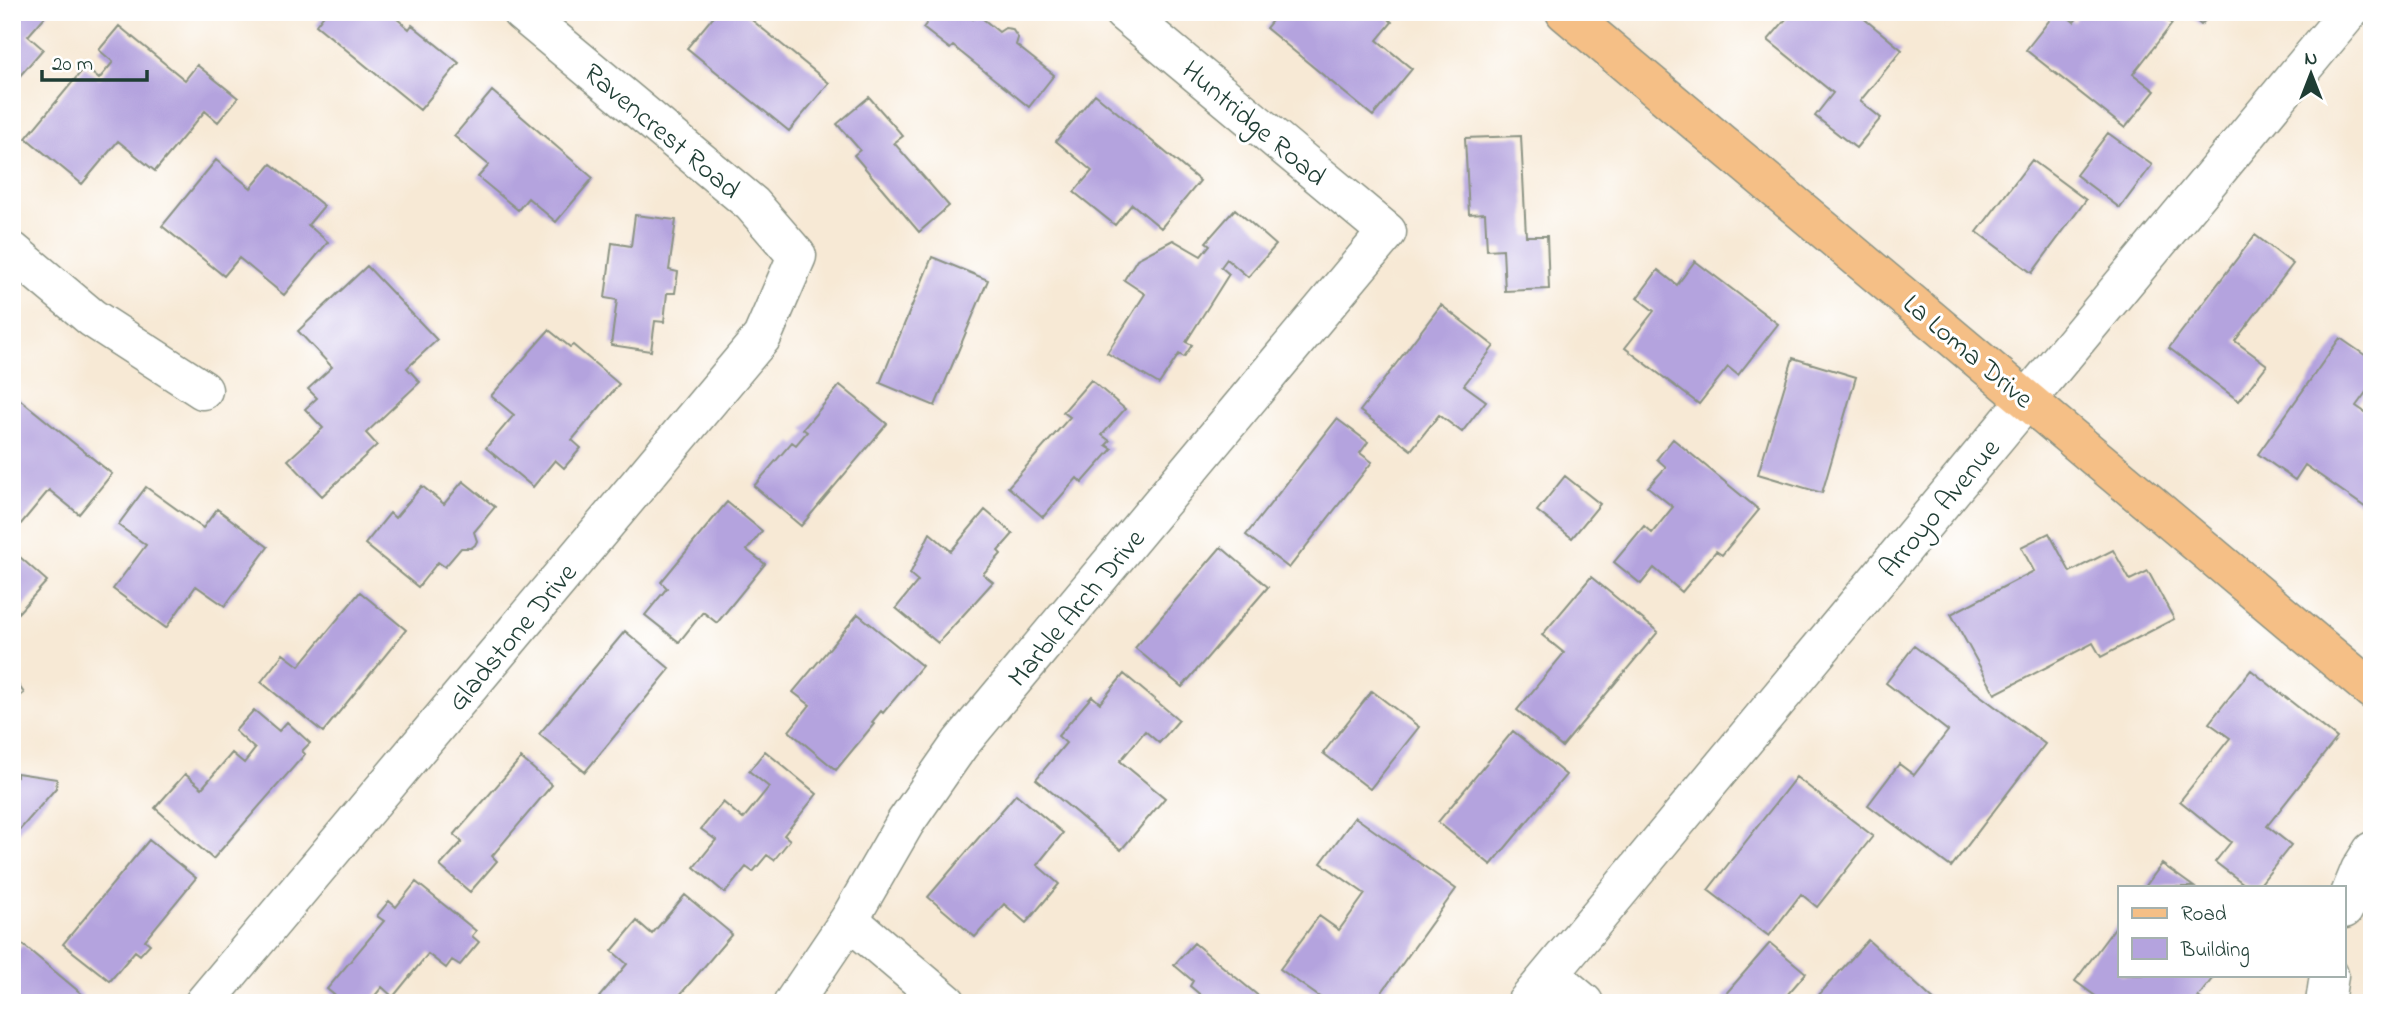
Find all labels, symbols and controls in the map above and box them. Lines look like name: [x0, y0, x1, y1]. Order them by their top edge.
scale bar: [42, 38, 147, 82]
north arrow: [2276, 38, 2346, 108]
text: N: [2305, 46, 2318, 73]
text: 20 m: [52, 50, 93, 80]
street label: Huntridge Road: [1171, 52, 1334, 198]
street label: Ravencrest Road: [573, 55, 748, 211]
street label: La Loma Drive: [1892, 286, 2041, 420]
street label: Arroyo Avenue: [1870, 430, 2012, 588]
street label: Marble Arch Drive: [999, 521, 1157, 698]
street label: Gladstone Drive: [439, 555, 589, 722]
legend: [2118, 886, 2346, 976]
text: Road: [2181, 900, 2227, 930]
text: Building: [2180, 936, 2250, 968]

